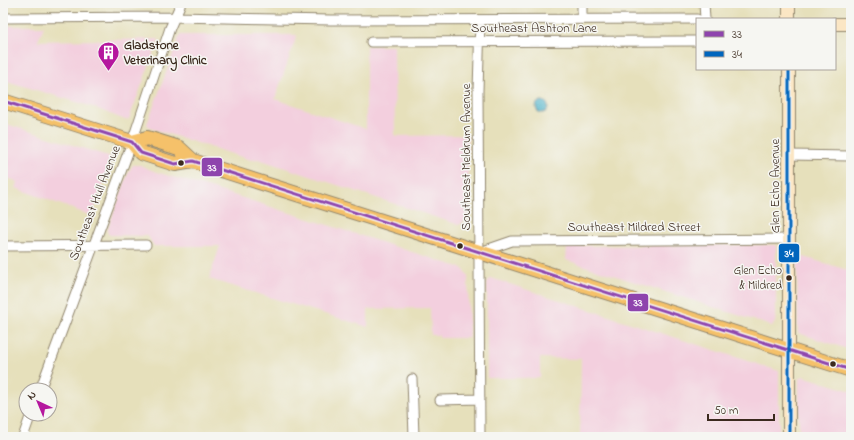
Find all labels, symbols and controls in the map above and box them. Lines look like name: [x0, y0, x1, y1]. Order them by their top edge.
legend: [696, 18, 836, 70]
street label: Southeast Ashton Lane: [471, 19, 597, 38]
text: 33: [732, 26, 742, 44]
place label: Gladstone Veterinary Clinic: [123, 36, 208, 72]
building icon: Gladstone Veterinary Clinic: [95, 39, 121, 72]
text: 34: [732, 46, 742, 64]
street label: Southeast Meldrum Avenue: [457, 83, 476, 230]
street label: Glen Echo Avenue: [766, 139, 785, 233]
street label: Southeast Hull Avenue: [64, 143, 126, 263]
line badge: 33: [201, 157, 223, 177]
unlabelled marker: [176, 158, 186, 168]
text: 33: [206, 160, 217, 176]
street label: Southeast Mildred Street: [567, 218, 701, 237]
unlabelled marker: [455, 241, 465, 251]
line badge: 34: [778, 243, 800, 263]
text: 34: [783, 246, 794, 262]
place label: Glen Echo & Mildred: [734, 262, 782, 295]
marker: Glen Echo & Mildred: [784, 273, 794, 283]
line badge: 33: [627, 293, 649, 312]
text: 33: [632, 295, 643, 311]
unlabelled marker: [828, 359, 838, 369]
north arrow: [18, 382, 58, 422]
text: N: [24, 387, 40, 404]
scale bar: [708, 396, 774, 422]
text: 50 m: [714, 402, 738, 420]

